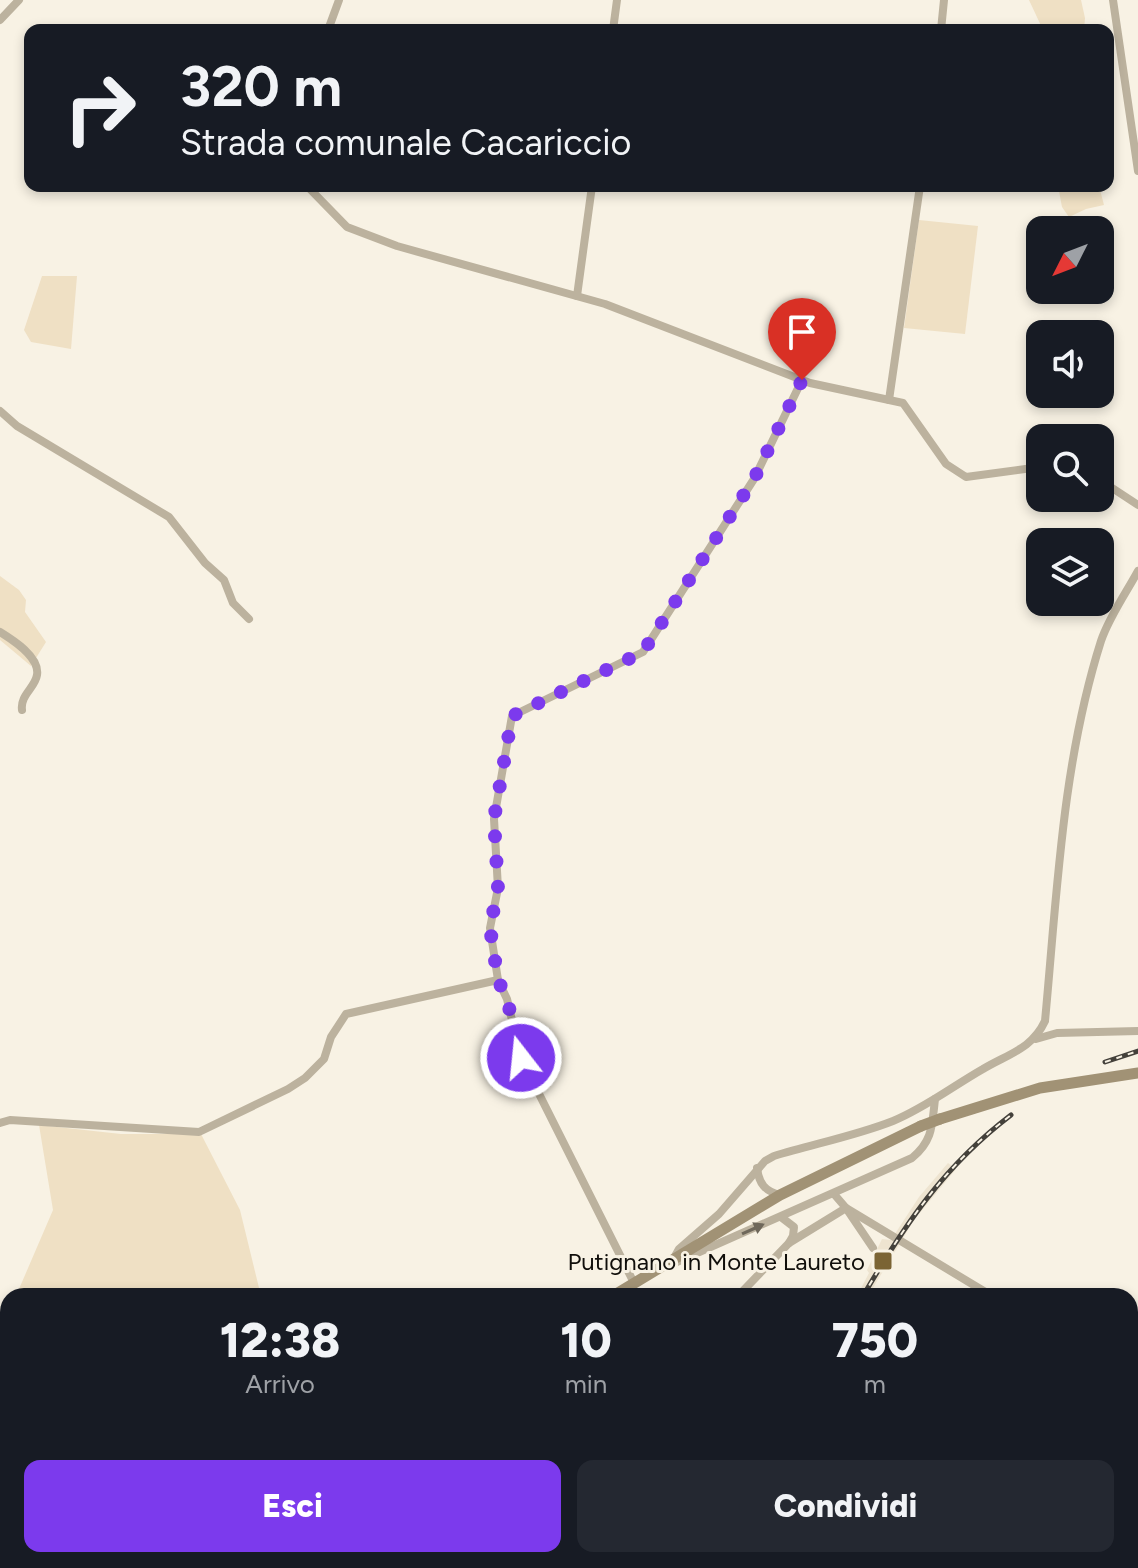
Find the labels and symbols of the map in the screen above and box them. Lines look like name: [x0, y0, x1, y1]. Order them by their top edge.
north arrow: [1026, 216, 1114, 304]
pin: [768, 298, 836, 380]
position arrow: [479, 1016, 563, 1100]
one-way arrow: [741, 1223, 765, 1236]
place label: Putignano in Monte Laureto: [567, 1247, 865, 1276]
marker: Putignano in Monte Laureto: [872, 1250, 894, 1272]

